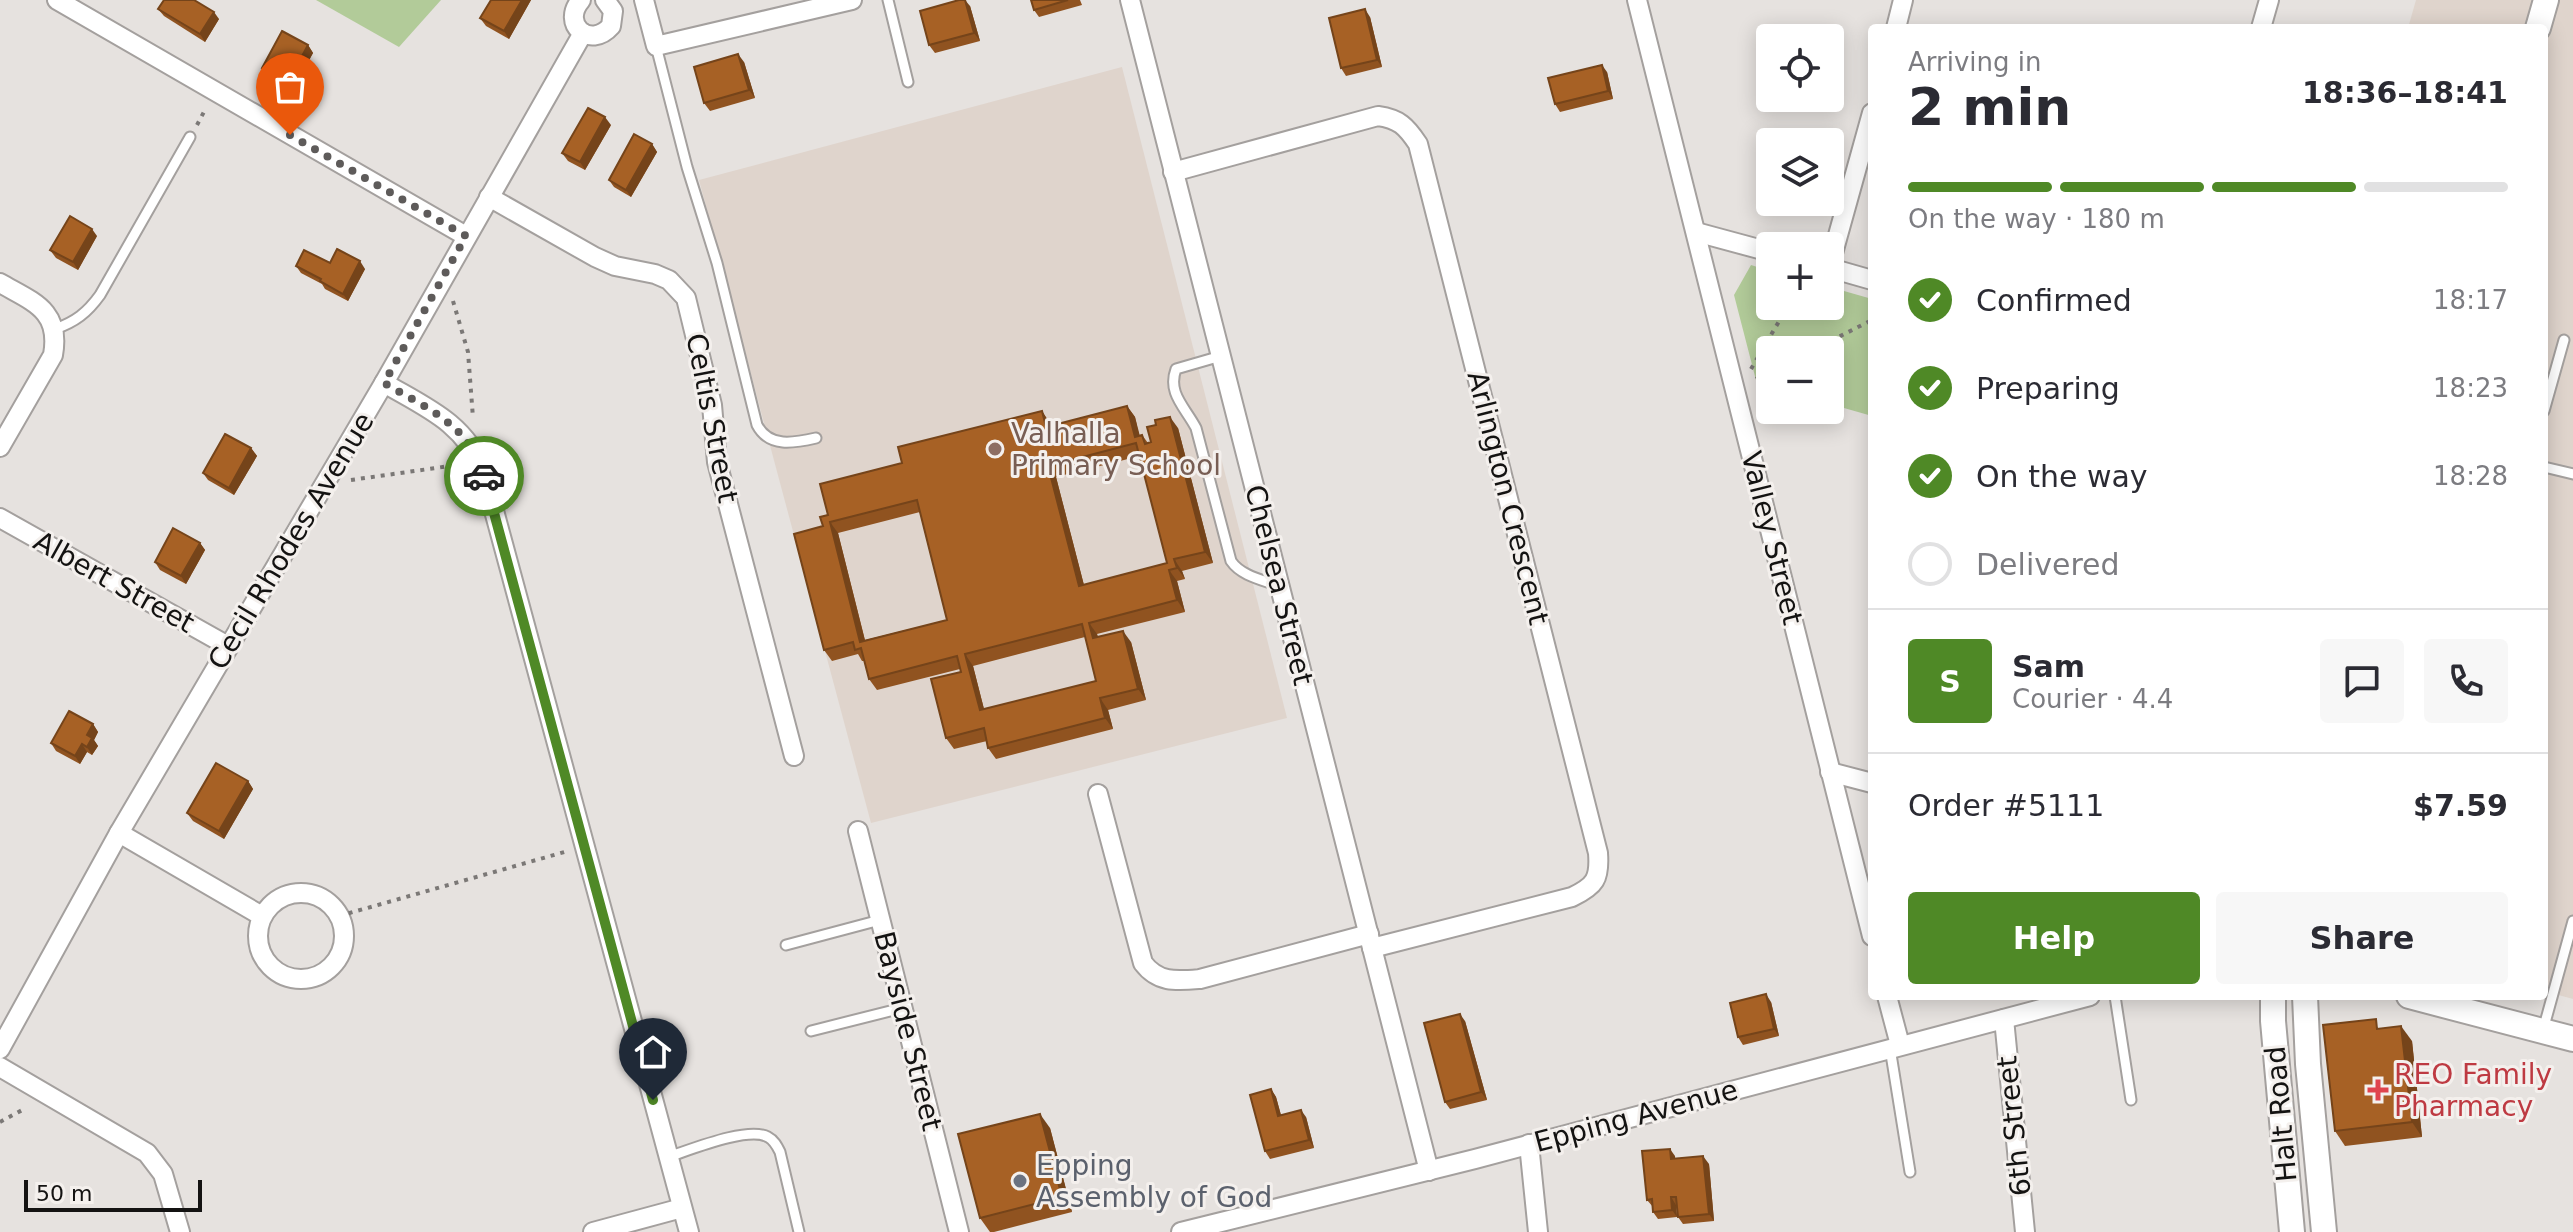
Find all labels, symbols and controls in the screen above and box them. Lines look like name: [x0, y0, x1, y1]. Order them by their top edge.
map controls: [1756, 24, 1844, 424]
button: locate: [1756, 24, 1844, 112]
text: Arriving in: [1908, 47, 2042, 77]
pin: [256, 53, 324, 135]
icon: bag: [268, 65, 312, 109]
text: 18:36–18:41: [2302, 75, 2508, 110]
text: 2 min: [1908, 77, 2071, 137]
button: layers: [1756, 128, 1844, 216]
text: On the way · 180 m: [1908, 204, 2165, 234]
button: +: [1756, 232, 1844, 320]
icon: check: [1908, 278, 1952, 322]
text: Confirmed: [1976, 283, 2132, 318]
text: 18:17: [2433, 285, 2508, 315]
street label: Celtis Street: [679, 330, 745, 506]
button: −: [1756, 336, 1844, 424]
icon: check: [1908, 366, 1952, 410]
street label: Arlington Crescent: [1461, 368, 1555, 628]
text: Preparing: [1976, 371, 2120, 406]
text: 18:23: [2433, 373, 2508, 403]
street label: Cecil Rhodes Avenue: [201, 407, 381, 675]
place label: Valhalla Primary School: [1011, 417, 1221, 482]
courier: [444, 436, 524, 516]
marker: Valhalla Primary School: [986, 440, 1004, 458]
street label: Valley Street: [1735, 448, 1809, 628]
icon: car: [462, 454, 506, 498]
icon: check: [1908, 454, 1952, 498]
text: On the way: [1976, 459, 2148, 494]
text: 18:28: [2433, 461, 2508, 491]
street label: Chelsea Street: [1238, 481, 1320, 689]
street label: Albert Street: [28, 524, 200, 640]
text: Delivered: [1976, 547, 2120, 582]
button: chat: [2320, 639, 2404, 723]
button: phone: [2424, 639, 2508, 723]
text: Sam: [2012, 649, 2085, 684]
text: S: [1939, 664, 1961, 699]
text: Courier · 4.4: [2012, 684, 2173, 714]
text: Order #5111: [1908, 788, 2104, 823]
text: $7.59: [2413, 788, 2508, 823]
button: Help: [1908, 892, 2200, 984]
button: Share: [2216, 892, 2508, 984]
street label: Bayside Street: [867, 928, 949, 1134]
pin: [619, 1018, 687, 1100]
icon: home: [631, 1030, 675, 1074]
street label: Halt Road: [2259, 1045, 2303, 1183]
street label: 6th Street: [1990, 1054, 2038, 1198]
place label: REO Family Pharmacy: [2394, 1058, 2552, 1123]
street label: Epping Avenue: [1531, 1073, 1741, 1159]
marker: REO Family Pharmacy: [2369, 1081, 2387, 1099]
place label: Epping Assembly of God: [1036, 1149, 1272, 1214]
marker: Epping Assembly of God: [1011, 1172, 1029, 1190]
scale bar: [24, 1176, 202, 1212]
text: 50 m: [36, 1181, 92, 1206]

